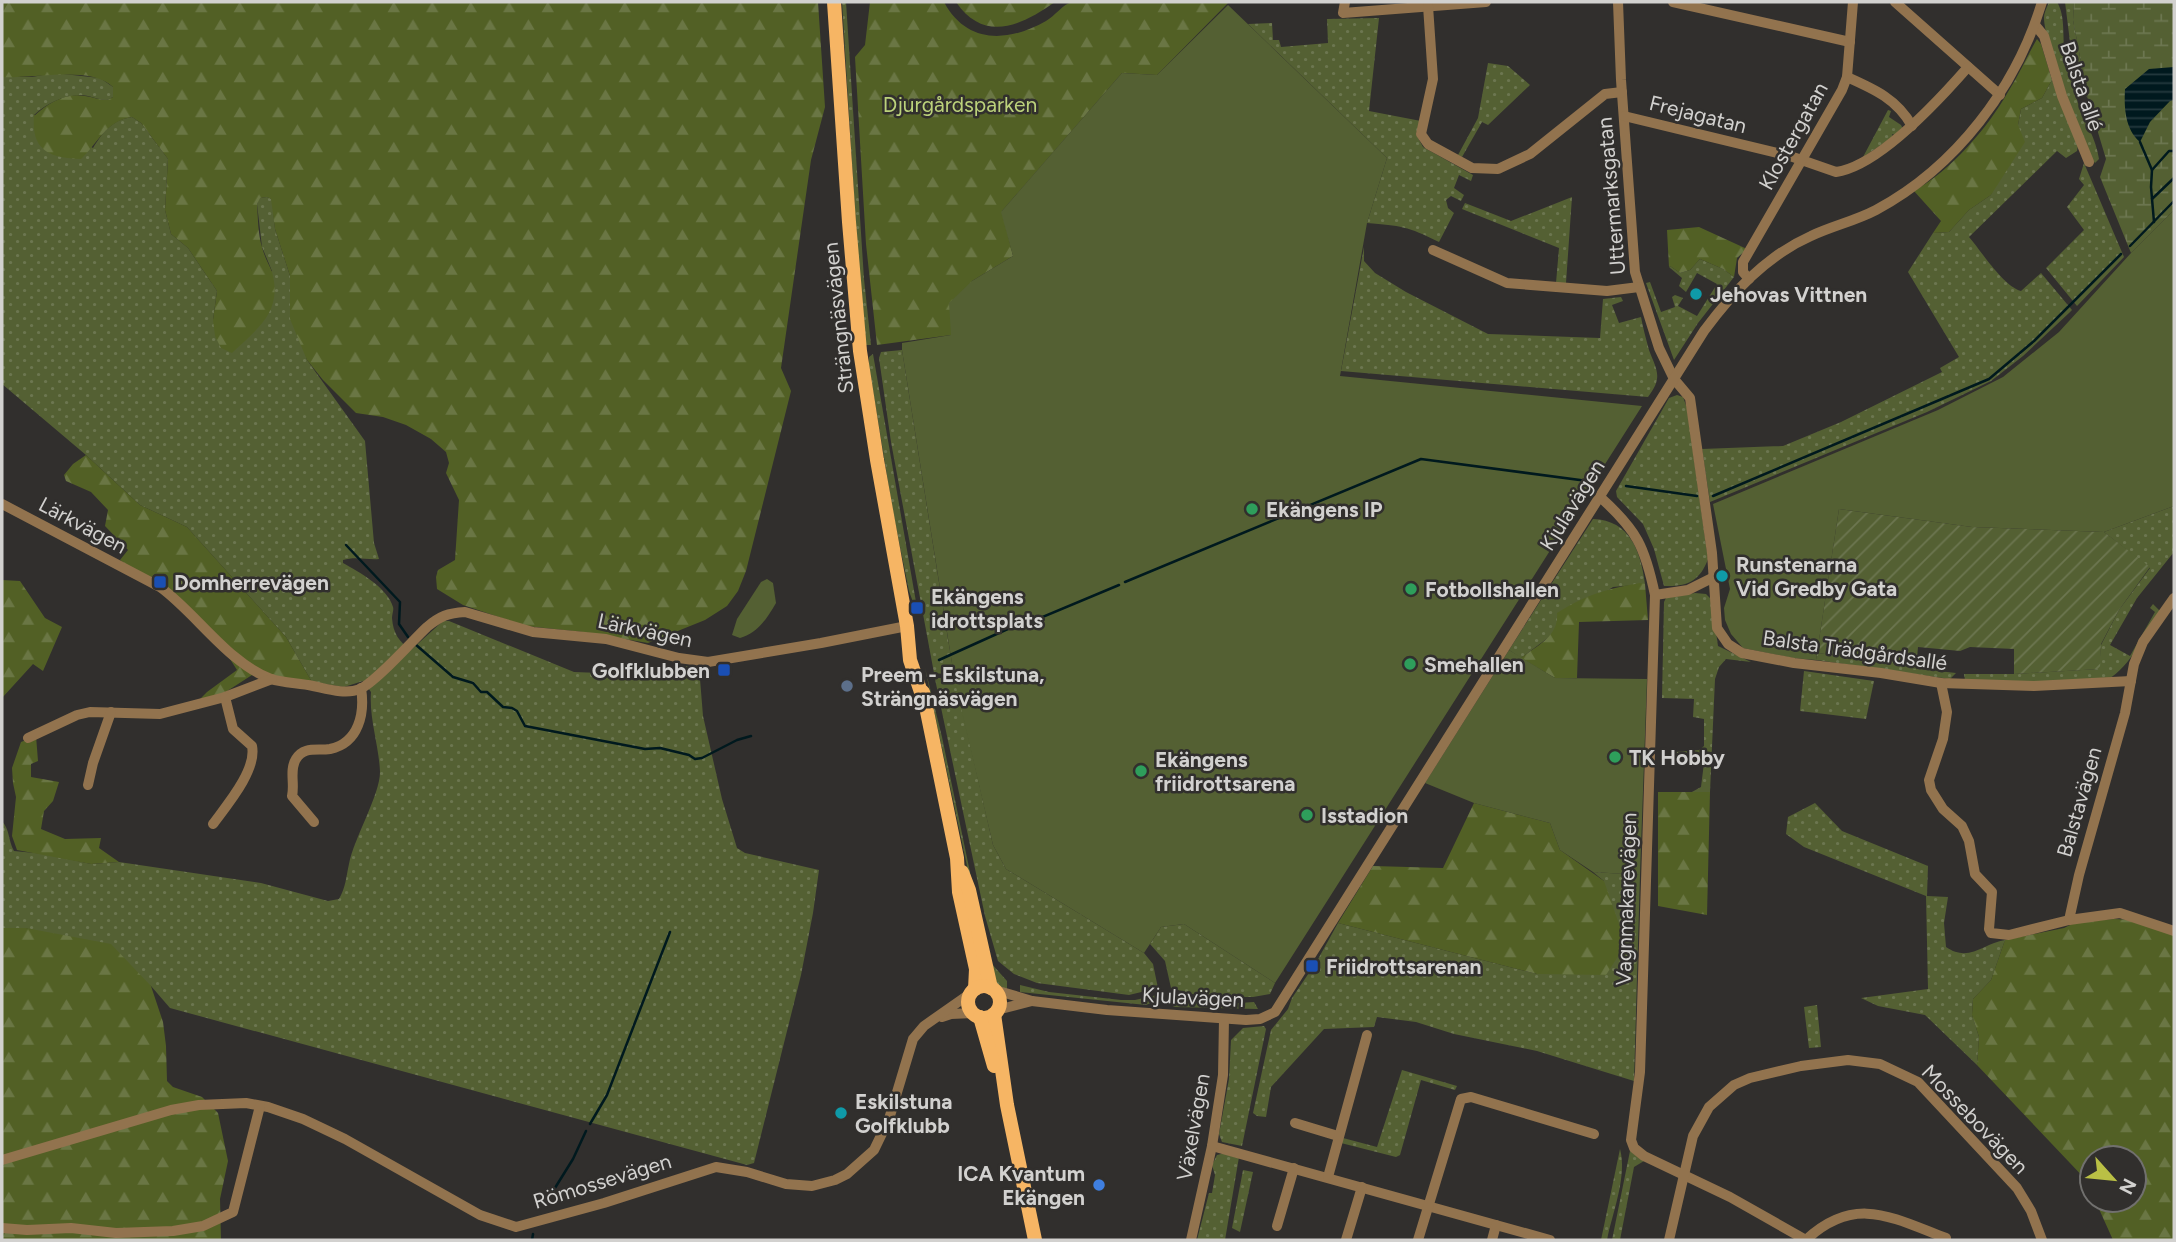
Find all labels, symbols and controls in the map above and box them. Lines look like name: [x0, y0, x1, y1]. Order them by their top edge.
street label: Balsta allé: [2055, 38, 2109, 134]
street label: Klostergatan: [1753, 78, 1833, 194]
street label: Frejagatan: [1647, 90, 1749, 138]
park label: Djurgårdsparken: [883, 92, 1037, 117]
street label: Uttermarksgatan: [1592, 116, 1630, 276]
street label: Strängnäsvägen: [818, 241, 858, 395]
place label: Jehovas Vittnen: [1710, 282, 1867, 307]
marker: Jehovas Vittnen: [1688, 286, 1704, 302]
street label: Kjulavägen: [1534, 455, 1610, 555]
street label: Lärkvägen: [35, 491, 131, 559]
place label: Ekängens IP: [1266, 497, 1383, 522]
marker: Ekängens IP: [1244, 501, 1260, 517]
place label: Runstenarna Vid Gredby Gata: [1736, 552, 1897, 601]
marker: Runstenarna Vid Gredby Gata: [1714, 568, 1730, 584]
place label: Domherrevägen: [174, 570, 329, 595]
marker: Domherrevägen: [152, 574, 168, 590]
place label: Fotbollshallen: [1425, 577, 1559, 602]
marker: Fotbollshallen: [1403, 581, 1419, 597]
place label: Ekängens idrottsplats: [931, 584, 1043, 633]
marker: Ekängens idrottsplats: [909, 600, 925, 616]
street label: Lärkvägen: [595, 608, 695, 652]
street label: Balsta Trädgårdsallé: [1761, 625, 1949, 675]
place label: Smehallen: [1424, 652, 1524, 677]
marker: Smehallen: [1402, 656, 1418, 672]
place label: Golfklubben: [592, 658, 710, 683]
marker: Golfklubben: [716, 662, 732, 678]
place label: Preem - Eskilstuna, Strängnäsvägen: [861, 662, 1045, 711]
marker: Preem - Eskilstuna, Strängnäsvägen: [839, 678, 855, 694]
street label: Balstavägen: [2051, 744, 2107, 860]
place label: TK Hobby: [1629, 745, 1726, 770]
place label: Ekängens friidrottsarena: [1155, 747, 1295, 796]
marker: TK Hobby: [1607, 749, 1623, 765]
marker: Ekängens friidrottsarena: [1133, 763, 1149, 779]
place label: Isstadion: [1321, 803, 1408, 828]
marker: Isstadion: [1299, 807, 1315, 823]
street label: Vagnmakarevägen: [1610, 812, 1642, 986]
place label: Friidrottsarenan: [1326, 954, 1482, 979]
marker: Friidrottsarenan: [1304, 958, 1320, 974]
street label: Kjulavägen: [1141, 982, 1245, 1012]
street label: Mossebovägen: [1917, 1059, 2033, 1179]
street label: Växelvägen: [1171, 1071, 1215, 1183]
place label: Eskilstuna Golfklubb: [855, 1089, 952, 1138]
marker: Eskilstuna Golfklubb: [833, 1105, 849, 1121]
north arrow: [2078, 1144, 2148, 1214]
street label: Römossevägen: [530, 1148, 674, 1214]
place label: ICA Kvantum Ekängen: [957, 1161, 1085, 1210]
text: N: [2114, 1175, 2141, 1198]
marker: ICA Kvantum Ekängen: [1091, 1177, 1107, 1193]

